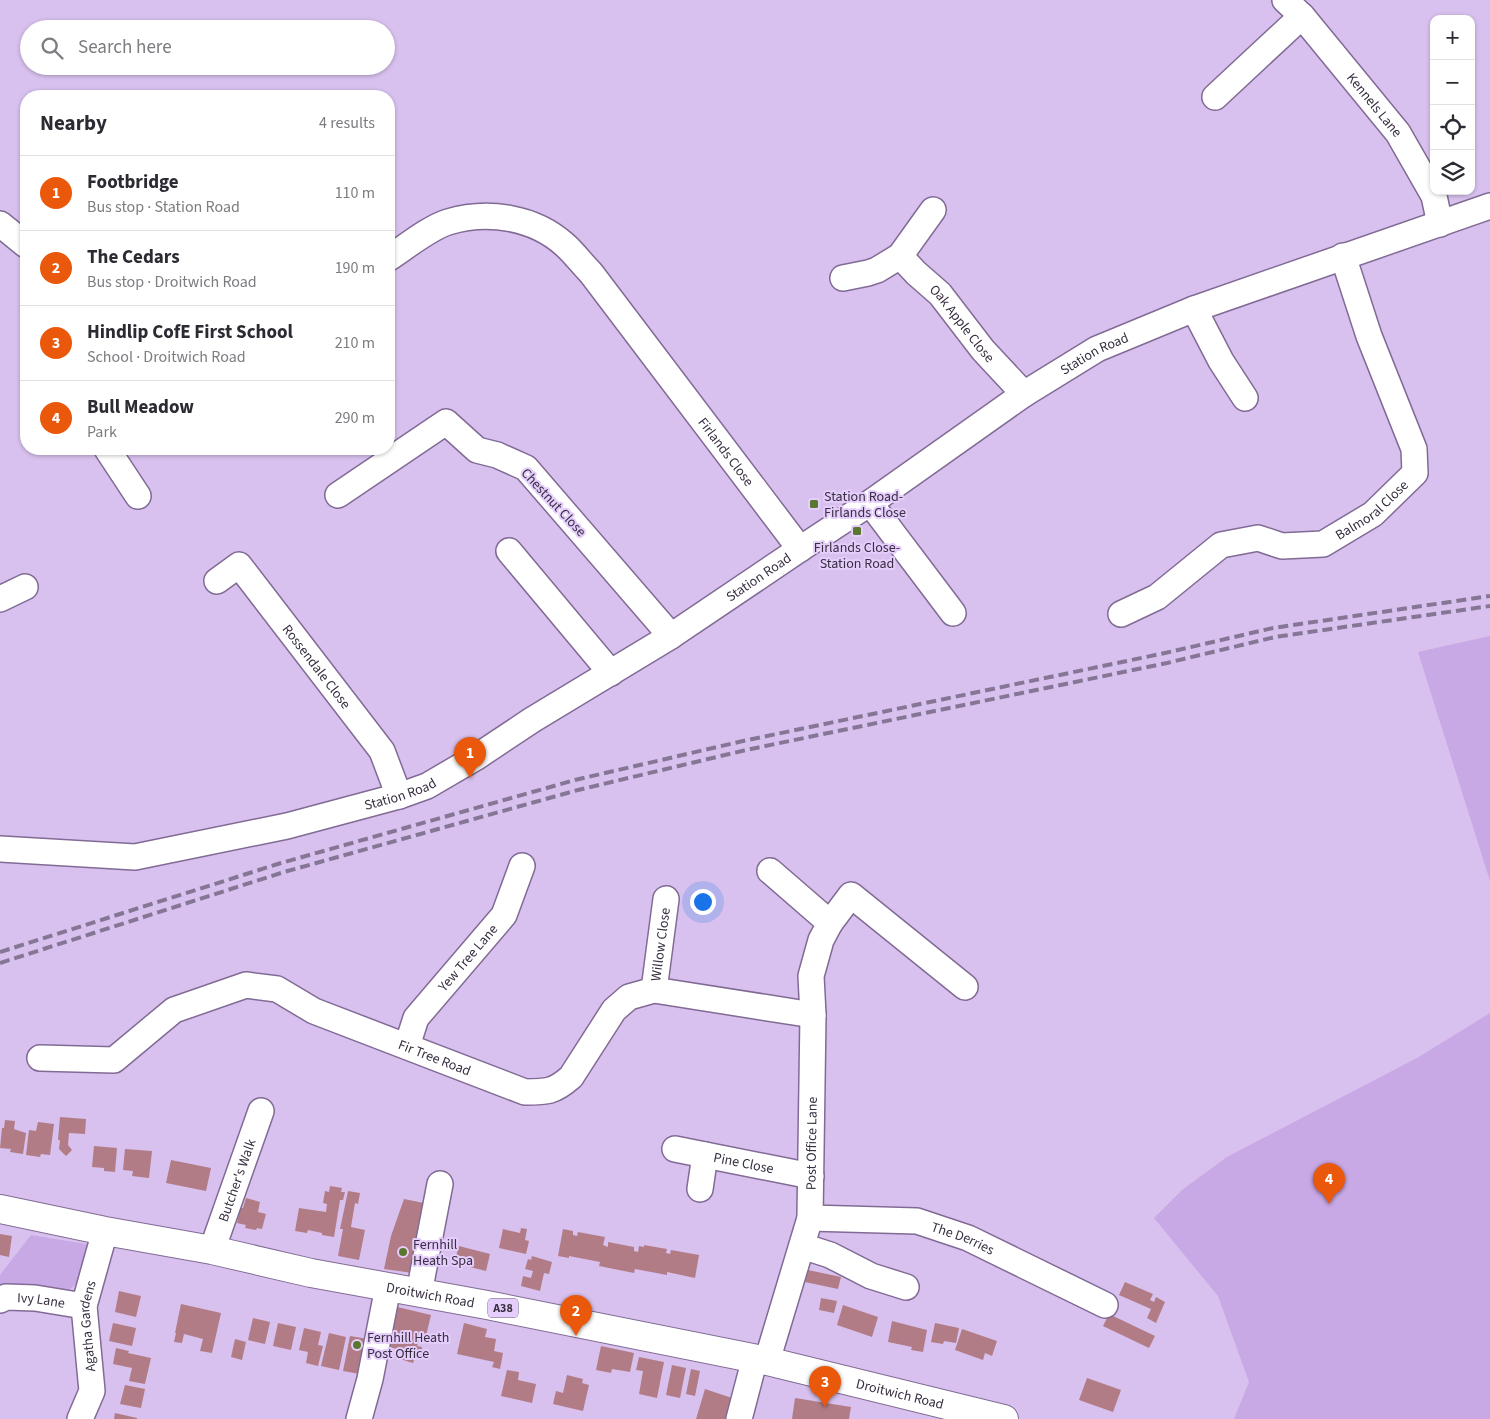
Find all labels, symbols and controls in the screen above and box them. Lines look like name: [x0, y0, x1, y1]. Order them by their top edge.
map controls: [1430, 15, 1475, 195]
button: +: [1430, 15, 1475, 60]
search box: [20, 20, 395, 75]
icon: search: [38, 34, 66, 62]
text: Search here: [78, 34, 172, 61]
button: −: [1430, 60, 1475, 105]
street label: Kennels Lane: [1341, 69, 1406, 142]
button: locate: [1430, 105, 1475, 150]
text: Nearby: [40, 108, 107, 138]
text: 4 results: [319, 112, 375, 134]
button: layers: [1430, 150, 1475, 195]
text: Footbridge: [87, 169, 179, 196]
text: 1: [52, 182, 60, 204]
text: 110 m: [335, 182, 375, 204]
text: Bus stop · Station Road: [87, 196, 240, 218]
text: The Cedars: [87, 244, 180, 271]
text: 2: [52, 257, 60, 279]
text: 190 m: [335, 257, 375, 279]
text: Bus stop · Droitwich Road: [87, 271, 257, 293]
street label: Oak Apple Close: [925, 280, 999, 367]
text: Hindlip CofE First School: [87, 319, 293, 346]
street label: Station Road: [1057, 328, 1132, 380]
text: 3: [52, 332, 60, 354]
text: 210 m: [335, 332, 375, 354]
text: School · Droitwich Road: [87, 346, 246, 368]
text: Bull Meadow: [87, 394, 194, 421]
text: 4: [52, 407, 60, 429]
text: 290 m: [335, 407, 375, 429]
street label: Firlands Close: [693, 413, 758, 491]
text: Park: [87, 421, 117, 443]
street label: Chestnut Close: [516, 464, 590, 542]
street label: Balmoral Close: [1332, 476, 1413, 545]
place label: Station Road- Firlands Close: [824, 487, 906, 523]
marker: Station Road- Firlands Close: [808, 498, 820, 510]
marker: Firlands Close- Station Road: [851, 525, 863, 537]
place label: Firlands Close- Station Road: [814, 538, 900, 574]
street label: Station Road: [722, 549, 796, 607]
street label: Rossendale Close: [277, 620, 355, 713]
pin: 1: [454, 737, 486, 778]
street label: Station Road: [362, 774, 441, 816]
your location: [690, 889, 716, 915]
street label: Willow Close: [646, 906, 676, 983]
street label: Yew Tree Lane: [433, 920, 503, 997]
street label: Fir Tree Road: [395, 1035, 474, 1081]
street label: Post Office Lane: [801, 1096, 823, 1190]
street label: Butcher's Walk: [214, 1136, 261, 1225]
street label: Pine Close: [712, 1148, 775, 1179]
pin: 4: [1313, 1163, 1345, 1204]
street label: The Derries: [928, 1217, 998, 1260]
place label: Fernhill Heath Spa: [413, 1235, 473, 1271]
marker: Fernhill Heath Spa: [397, 1246, 409, 1258]
street label: Agatha Gardens: [75, 1278, 102, 1373]
street label: Droitwich Road: [384, 1278, 476, 1314]
street label: Ivy Lane: [17, 1288, 66, 1314]
pin: 2: [560, 1295, 592, 1336]
road number: A38: [488, 1299, 518, 1318]
place label: Fernhill Heath Post Office: [367, 1328, 449, 1364]
marker: Fernhill Heath Post Office: [351, 1339, 363, 1351]
pin: 3: [809, 1366, 841, 1407]
street label: Droitwich Road: [854, 1374, 946, 1415]

